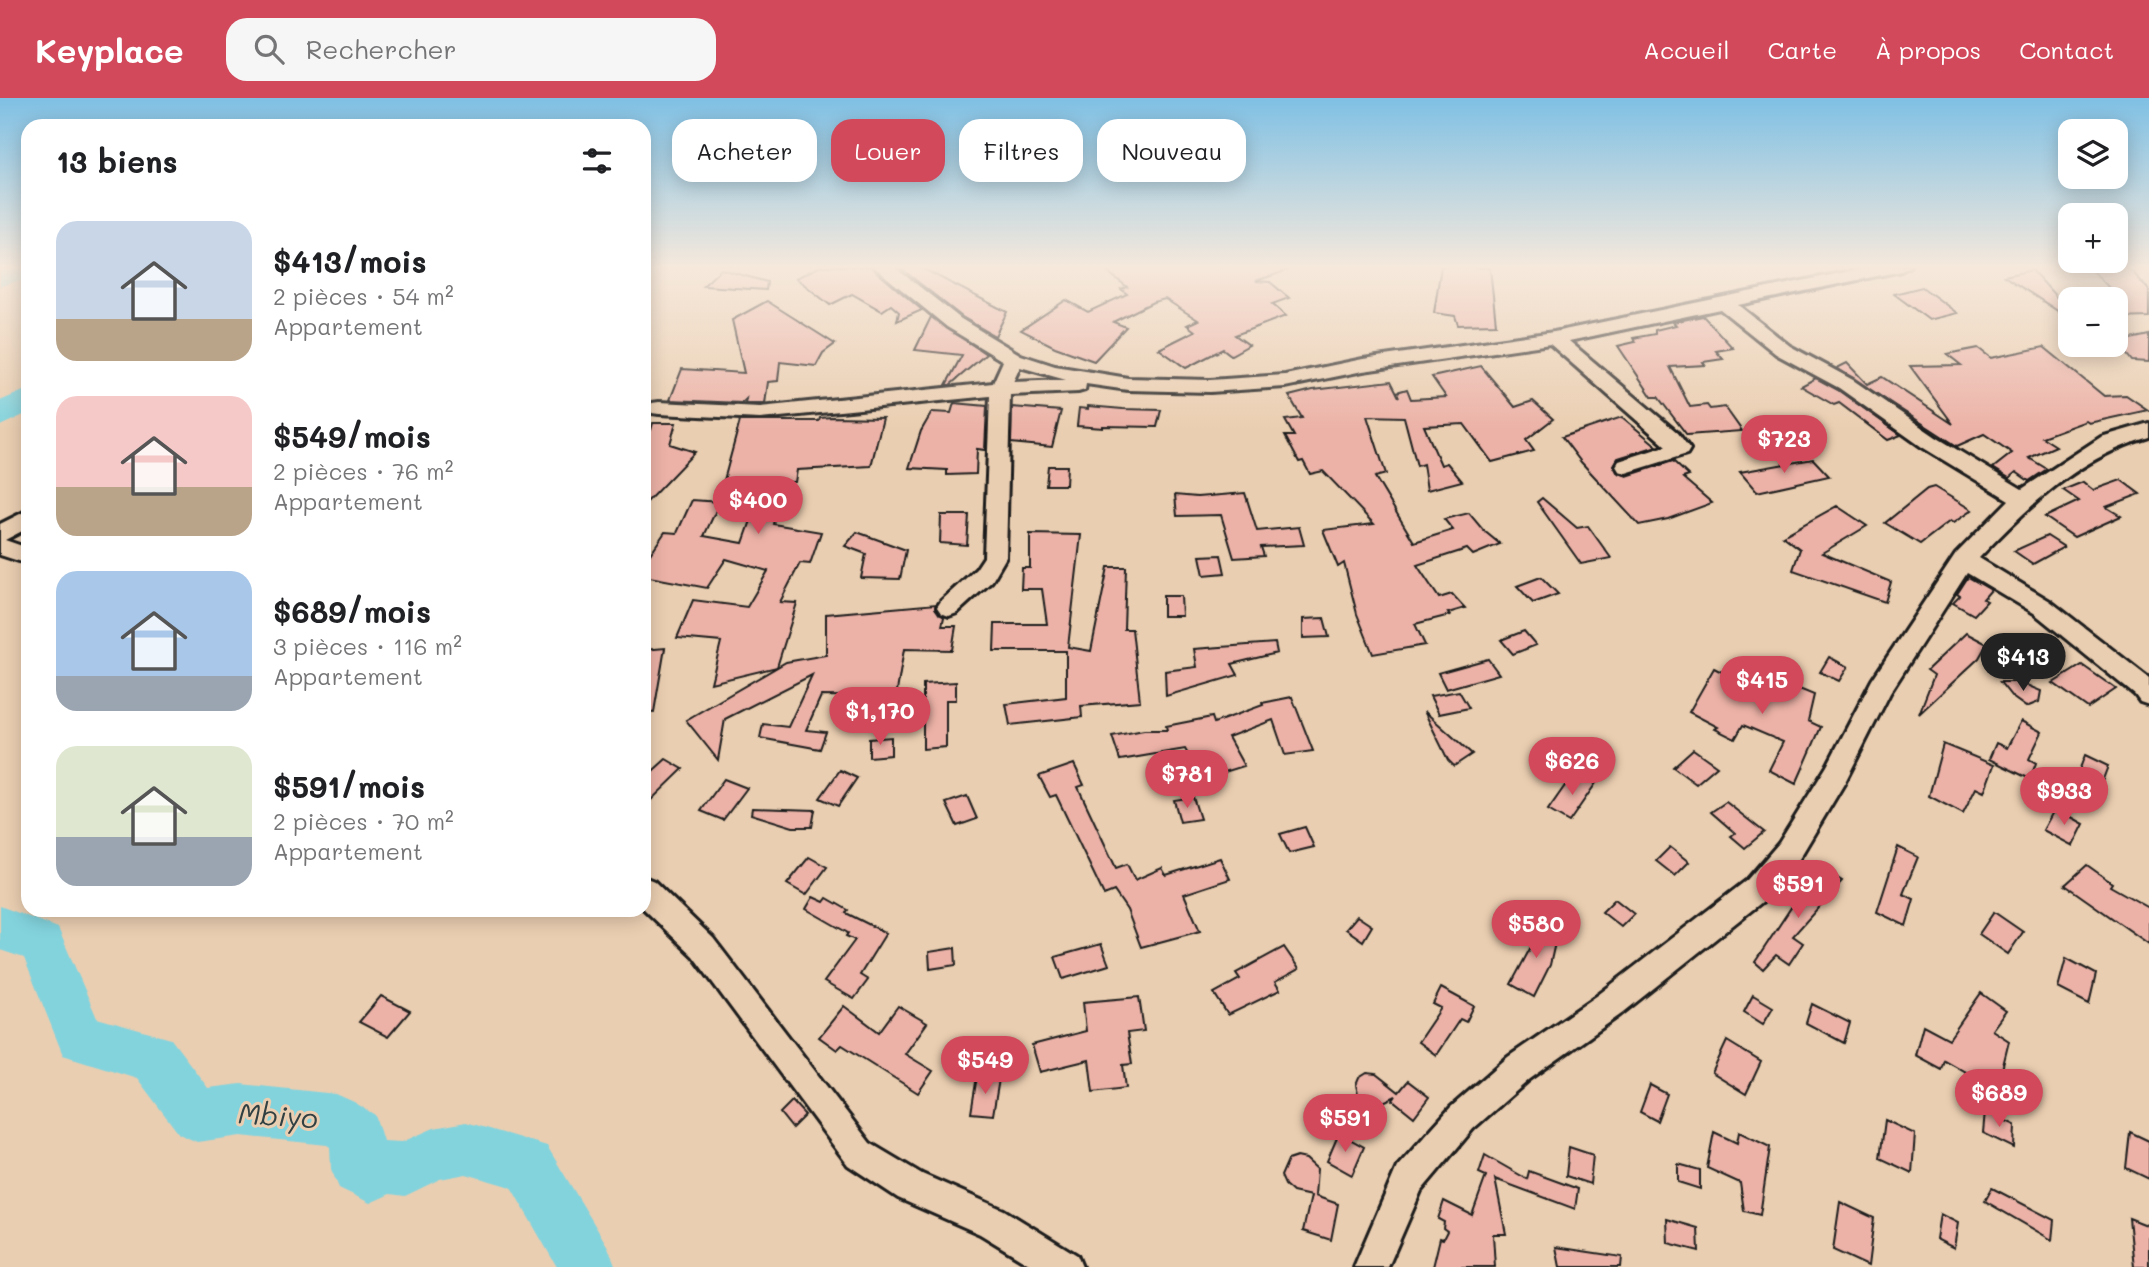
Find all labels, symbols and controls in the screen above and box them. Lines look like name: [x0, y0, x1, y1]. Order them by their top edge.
search box: [226, 18, 716, 81]
text: Keyplace: [35, 28, 184, 71]
icon: search: [250, 30, 288, 68]
text: Rechercher: [306, 32, 457, 66]
text: Accueil: [1643, 34, 1729, 65]
text: Carte: [1767, 34, 1837, 65]
text: À propos: [1875, 34, 1981, 65]
text: Contact: [2019, 34, 2114, 65]
chip: Acheter: [672, 119, 817, 182]
chip: Louer: [831, 119, 945, 182]
chip: Filtres: [959, 119, 1083, 182]
chip: Nouveau: [1097, 119, 1246, 182]
map controls: [2058, 119, 2128, 357]
button: layers: [2058, 119, 2128, 189]
text: 13 biens: [56, 141, 178, 181]
icon: filters: [578, 142, 616, 180]
button: +: [2058, 203, 2128, 273]
text: $413/mois: [273, 241, 427, 281]
icon: home: [112, 249, 196, 333]
text: 2 pièces · 54 m²: [273, 281, 454, 311]
button: −: [2058, 287, 2128, 357]
text: Appartement: [273, 311, 423, 341]
text: $549/mois: [273, 416, 431, 456]
pin: $723: [1743, 416, 1825, 475]
text: $723: [1757, 423, 1811, 453]
icon: home: [112, 424, 196, 508]
text: 2 pièces · 76 m²: [273, 456, 453, 486]
pin: $400: [717, 476, 799, 536]
text: $400: [729, 484, 787, 514]
text: Appartement: [273, 486, 423, 516]
text: $689/mois: [273, 591, 431, 631]
icon: home: [112, 599, 196, 683]
text: 3 pièces · 116 m²: [273, 631, 462, 661]
pin: $413: [1982, 634, 2064, 693]
text: $413: [1997, 641, 2049, 671]
pin: $415: [1721, 656, 1803, 716]
text: Appartement: [273, 661, 423, 691]
text: $415: [1736, 664, 1788, 694]
pin: $1,170: [823, 688, 937, 747]
text: $1,170: [845, 695, 915, 725]
pin: $626: [1531, 738, 1613, 797]
text: $626: [1545, 745, 1599, 775]
pin: $781: [1146, 750, 1228, 810]
text: $781: [1161, 758, 1213, 788]
text: $591/mois: [273, 766, 425, 806]
pin: $933: [2023, 768, 2105, 827]
icon: home: [112, 774, 196, 858]
text: $933: [2036, 775, 2092, 805]
text: 2 pièces · 70 m²: [273, 806, 454, 836]
text: Appartement: [273, 836, 423, 866]
pin: $591: [1757, 860, 1839, 920]
text: $591: [1772, 868, 1824, 898]
pin: $580: [1495, 900, 1577, 960]
text: $580: [1508, 908, 1564, 938]
pin: $549: [944, 1037, 1026, 1096]
text: $549: [957, 1044, 1013, 1074]
pin: $689: [1958, 1070, 2040, 1129]
text: $689: [1971, 1077, 2027, 1107]
water label: Mbiyo: [237, 1094, 319, 1136]
pin: $591: [1304, 1094, 1386, 1154]
text: $591: [1319, 1102, 1371, 1132]

